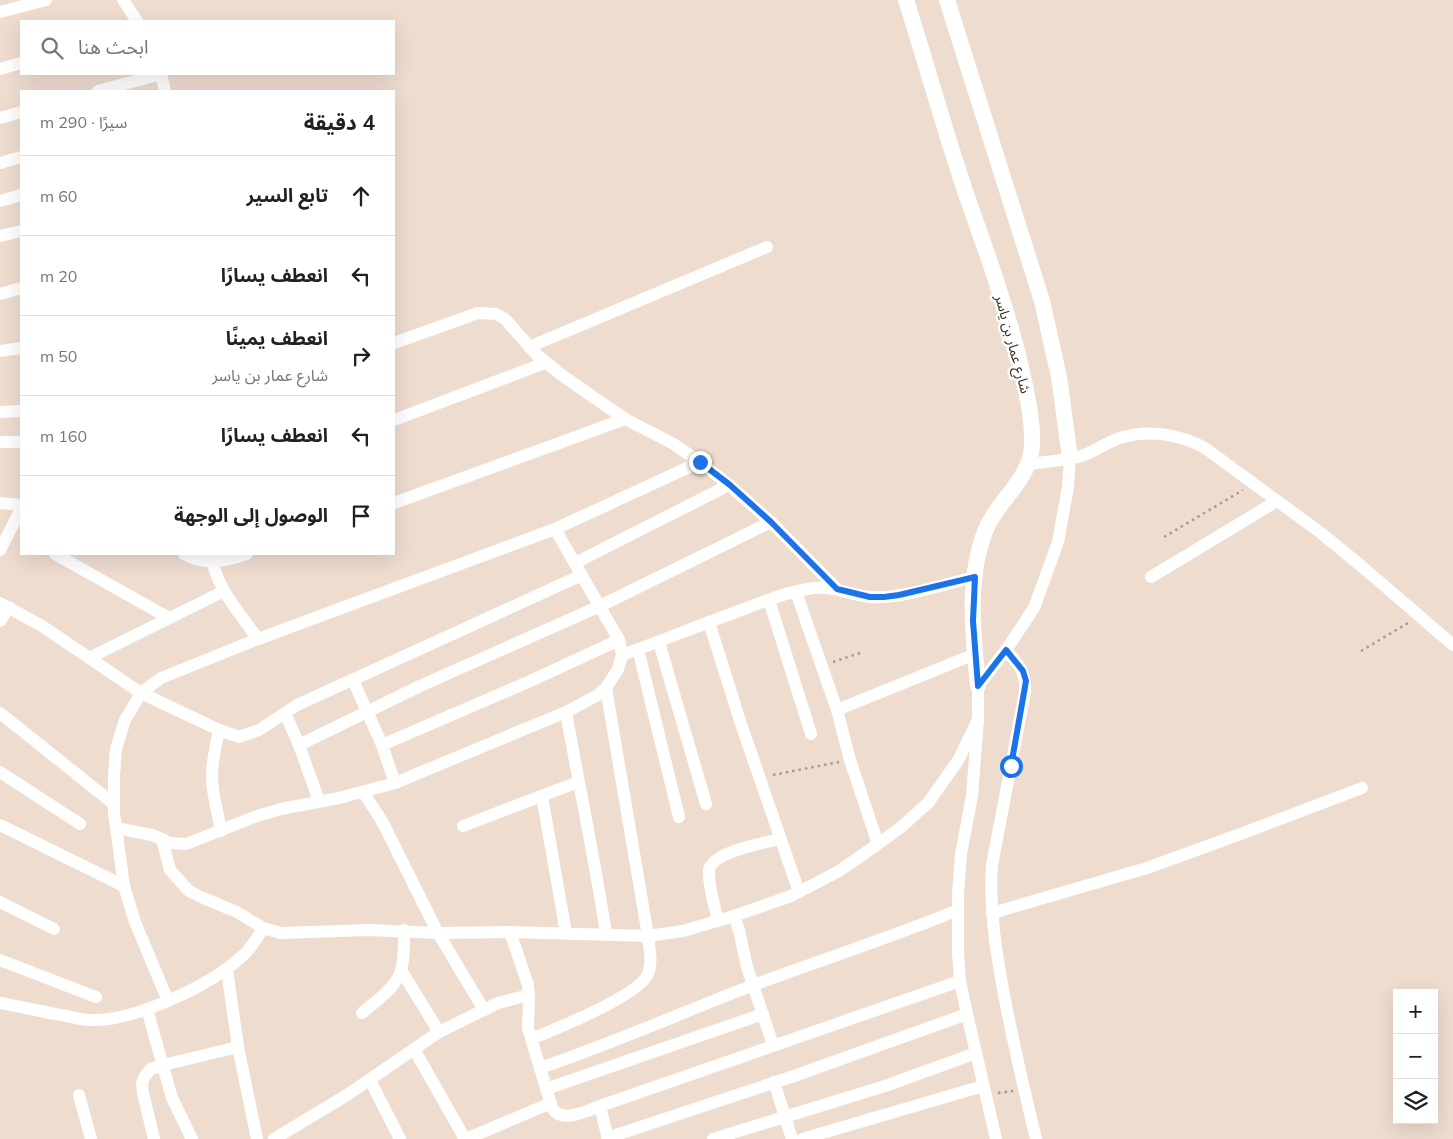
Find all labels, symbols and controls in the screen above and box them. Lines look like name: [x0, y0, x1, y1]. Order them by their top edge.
search box: [20, 20, 395, 75]
icon: search: [38, 34, 66, 62]
text: ابحث هنا: [78, 35, 148, 59]
text: 4 دقيقة: [304, 109, 375, 135]
text: سيرًا · 290 m: [40, 112, 127, 132]
icon: ahead: [347, 182, 375, 210]
text: تابع السير: [247, 183, 328, 207]
text: 60 m: [40, 186, 77, 206]
icon: left: [347, 262, 375, 290]
text: انعطف يسارًا: [221, 263, 328, 287]
text: 20 m: [40, 266, 77, 286]
street label: شارع عمار بن ياسر: [989, 292, 1035, 396]
text: انعطف يمينًا: [226, 326, 328, 350]
icon: right: [347, 342, 375, 370]
text: 50 m: [40, 346, 77, 366]
text: شارع عمار بن ياسر: [212, 365, 328, 385]
icon: left: [347, 422, 375, 450]
text: انعطف يسارًا: [221, 423, 328, 447]
text: 160 m: [40, 426, 87, 446]
route end: [689, 451, 712, 474]
icon: arrive: [347, 502, 375, 530]
text: الوصول إلى الوجهة: [174, 503, 328, 527]
route start: [1000, 755, 1023, 778]
map controls: [1393, 989, 1438, 1124]
button: +: [1393, 989, 1438, 1034]
button: −: [1393, 1034, 1438, 1079]
button: layers: [1393, 1079, 1438, 1124]

